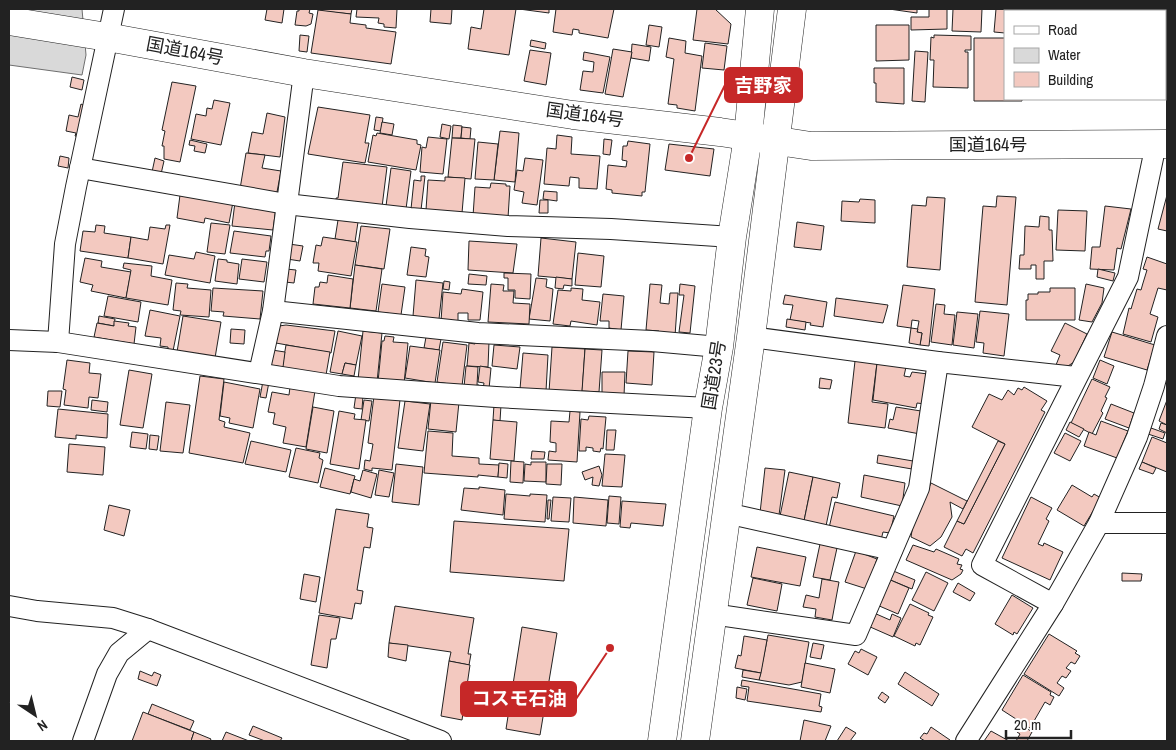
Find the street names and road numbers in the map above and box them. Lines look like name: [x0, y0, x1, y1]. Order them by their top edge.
street label: 国道164号: [144, 31, 226, 70]
street label: 国道164号: [544, 97, 626, 132]
street label: 国道164号: [949, 132, 1027, 157]
street label: 国道23号: [696, 338, 731, 412]

